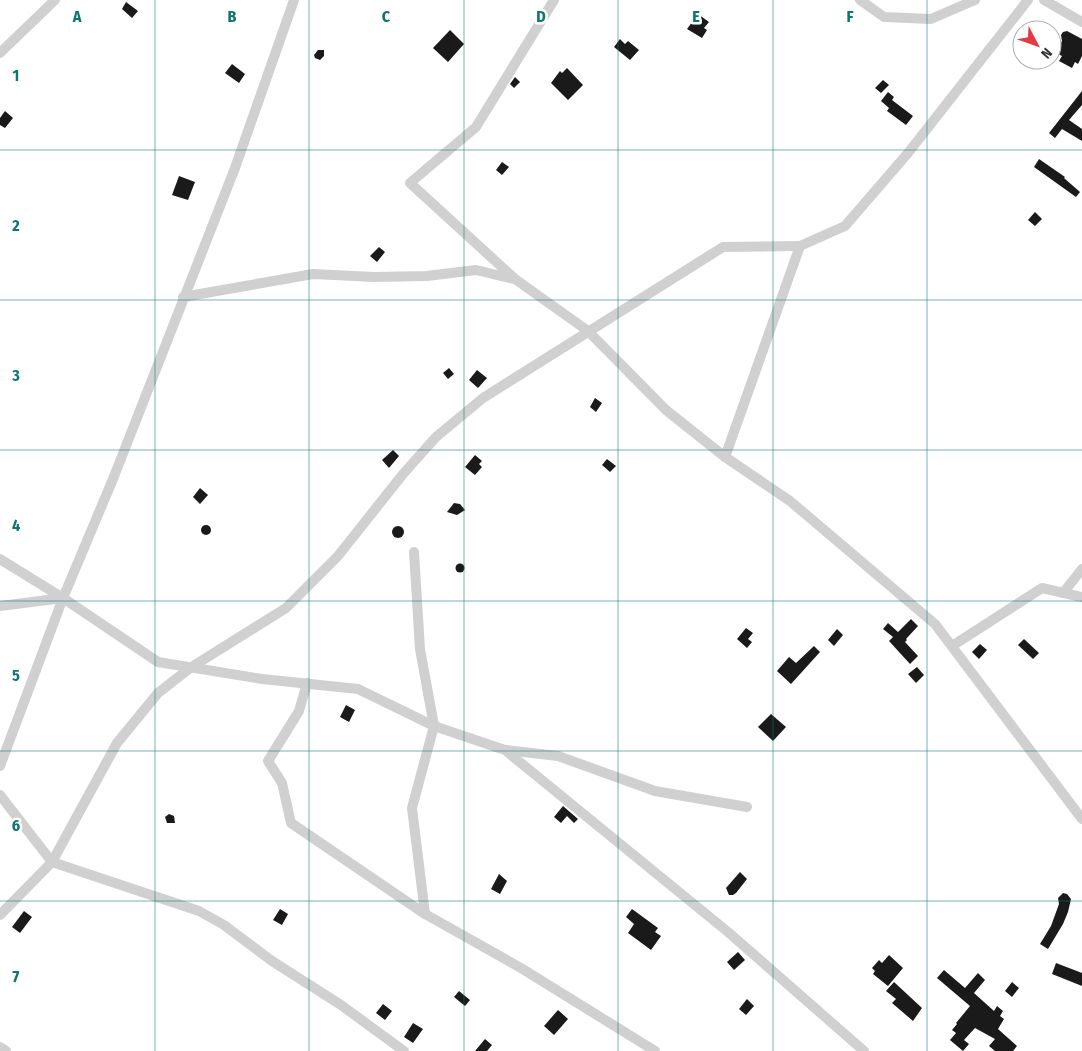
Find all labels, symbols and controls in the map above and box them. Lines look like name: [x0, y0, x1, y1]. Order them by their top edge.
text: A: [72, 7, 82, 26]
text: B: [228, 7, 237, 26]
text: C: [382, 7, 391, 26]
text: D: [536, 7, 546, 26]
text: E: [692, 7, 700, 26]
text: F: [846, 7, 854, 26]
north arrow: [1012, 20, 1062, 70]
text: N: [1037, 44, 1056, 62]
text: 1: [13, 66, 19, 85]
text: 2: [11, 216, 20, 235]
text: 3: [11, 366, 20, 385]
text: 4: [12, 516, 20, 535]
text: 5: [12, 666, 20, 685]
text: 6: [12, 816, 20, 835]
text: 7: [13, 967, 20, 986]

